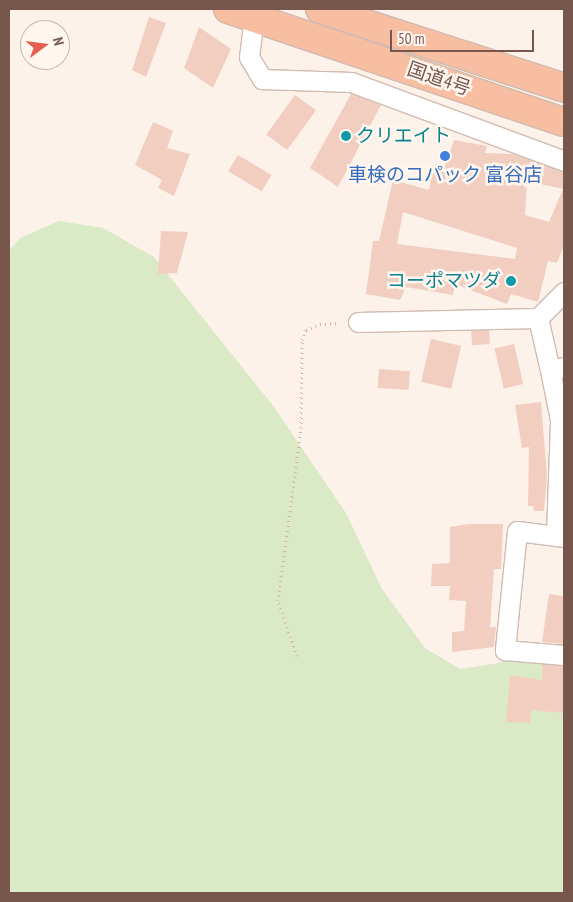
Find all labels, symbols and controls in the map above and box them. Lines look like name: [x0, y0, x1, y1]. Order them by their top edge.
north arrow: [20, 20, 70, 70]
scale bar: [393, 20, 537, 52]
text: 50 m: [398, 29, 424, 48]
text: N: [49, 35, 68, 47]
street label: 国道4号: [404, 58, 474, 100]
place label: クリエイト: [356, 125, 451, 147]
marker: クリエイト: [340, 130, 352, 142]
marker: 車検のコパック 富谷店: [439, 150, 451, 162]
place label: 車検のコパック 富谷店: [348, 164, 542, 186]
place label: コーポマツダ: [387, 270, 501, 292]
marker: コーポマツダ: [505, 275, 517, 287]

